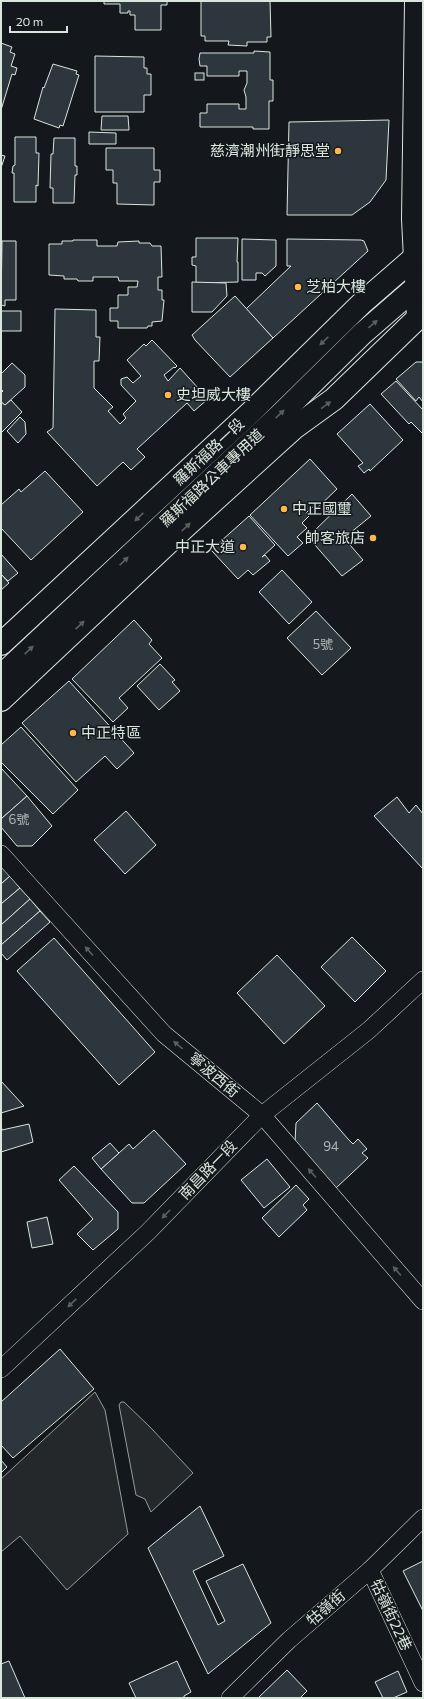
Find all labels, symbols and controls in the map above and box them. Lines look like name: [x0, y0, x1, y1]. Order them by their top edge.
scale bar: [10, 8, 67, 34]
text: 20 m: [16, 14, 43, 28]
place label: 慈濟潮州街靜思堂: [210, 141, 330, 159]
marker: 慈濟潮州街靜思堂: [333, 146, 343, 156]
place label: 芝柏大樓: [306, 277, 366, 295]
marker: 芝柏大樓: [293, 282, 303, 292]
one-way arrow: [368, 319, 379, 328]
one-way arrow: [319, 336, 329, 345]
place label: 史坦威大樓: [176, 385, 251, 403]
marker: 史坦威大樓: [163, 390, 173, 400]
one-way arrow: [321, 401, 331, 409]
one-way arrow: [275, 409, 285, 419]
street label: 羅斯福路一段: [169, 414, 247, 489]
street label: 羅斯福路公車專用道: [156, 425, 267, 530]
place label: 中正國璽: [292, 499, 352, 517]
marker: 中正國璽: [279, 504, 289, 514]
one-way arrow: [134, 512, 144, 522]
one-way arrow: [181, 522, 191, 531]
place label: 帥客旅店: [305, 528, 365, 546]
marker: 帥客旅店: [368, 533, 378, 543]
place label: 中正大道: [175, 537, 235, 555]
marker: 中正大道: [238, 542, 248, 552]
one-way arrow: [119, 556, 129, 565]
one-way arrow: [75, 620, 85, 629]
house number: 5號: [313, 636, 333, 652]
one-way arrow: [24, 645, 35, 654]
place label: 中正特區: [81, 723, 141, 741]
marker: 中正特區: [68, 728, 78, 738]
house number: 6號: [9, 811, 29, 827]
one-way arrow: [84, 946, 94, 956]
one-way arrow: [173, 1041, 183, 1050]
street label: 寧波西街: [186, 1048, 243, 1100]
street label: 南昌路一段: [175, 1136, 240, 1203]
house number: 94: [323, 1138, 339, 1154]
one-way arrow: [308, 1169, 317, 1178]
one-way arrow: [161, 1209, 171, 1219]
one-way arrow: [393, 1266, 402, 1277]
one-way arrow: [67, 1298, 77, 1308]
street label: 牯嶺街22巷: [368, 1576, 416, 1653]
street label: 牯嶺街: [302, 1586, 348, 1629]

